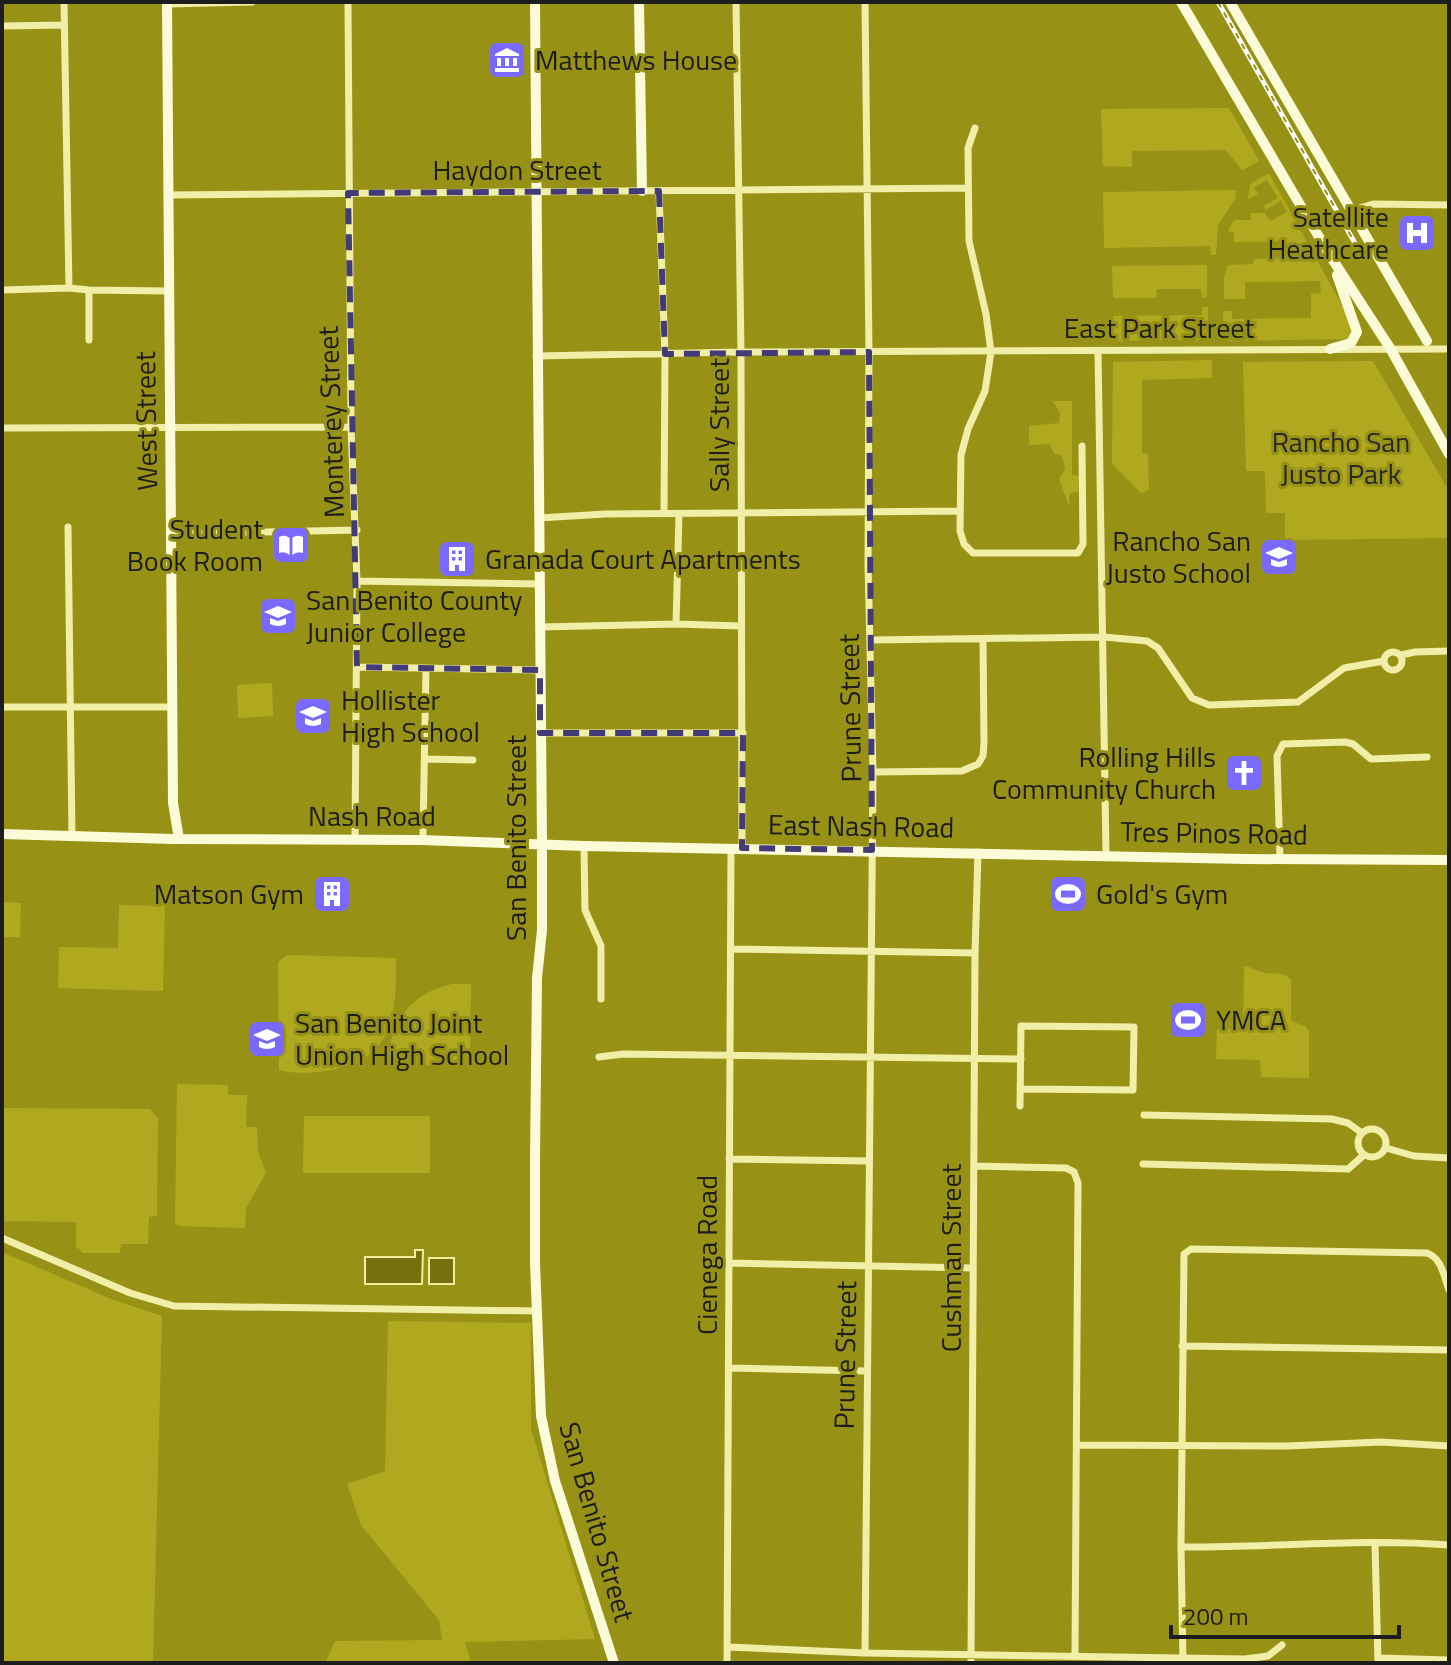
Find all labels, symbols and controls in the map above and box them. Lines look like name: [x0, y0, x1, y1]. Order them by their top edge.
place label: Matthews House: [535, 38, 737, 81]
museum icon: Matthews House: [486, 39, 528, 81]
street label: Haydon Street: [432, 148, 602, 191]
place label: Satellite Heathcare: [1267, 195, 1389, 270]
hospital icon: Satellite Heathcare: [1396, 212, 1438, 254]
street label: East Park Street: [1064, 306, 1254, 349]
street label: Monterey Street: [306, 325, 355, 519]
street label: West Street: [123, 351, 168, 491]
street label: Sally Street: [697, 358, 740, 492]
park label: Rancho San Justo Park: [1272, 420, 1410, 495]
place label: Student Book Room: [127, 507, 263, 582]
place label: Rancho San Justo School: [1106, 519, 1251, 594]
library icon: Student Book Room: [270, 524, 312, 566]
school or university icon: Rancho San Justo School: [1258, 536, 1300, 578]
place label: Granada Court Apartments: [485, 537, 801, 580]
building icon: Granada Court Apartments: [436, 538, 478, 580]
place label: San Benito County Junior College: [306, 578, 523, 653]
school or university icon: San Benito County Junior College: [257, 595, 299, 637]
street label: Prune Street: [827, 633, 872, 783]
place label: Hollister High School: [341, 678, 480, 753]
school or university icon: Hollister High School: [292, 695, 334, 737]
street label: San Benito Street: [494, 735, 537, 941]
place label: Rolling Hills Community Church: [992, 735, 1216, 810]
church icon: Rolling Hills Community Church: [1223, 752, 1265, 794]
street label: Nash Road: [308, 794, 436, 837]
street label: East Nash Road: [767, 802, 955, 849]
street label: Tres Pinos Road: [1120, 809, 1308, 856]
place label: Matson Gym: [154, 872, 304, 915]
place label: Gold's Gym: [1096, 872, 1228, 915]
building icon: Matson Gym: [311, 873, 353, 915]
sports icon: Gold's Gym: [1047, 873, 1089, 915]
place label: YMCA: [1216, 998, 1287, 1041]
sports icon: YMCA: [1167, 999, 1209, 1041]
place label: San Benito Joint Union High School: [295, 1001, 509, 1076]
school or university icon: San Benito Joint Union High School: [246, 1018, 288, 1060]
street label: Cushman Street: [929, 1163, 972, 1352]
street label: Cienega Road: [685, 1175, 728, 1335]
street label: Prune Street: [822, 1280, 867, 1430]
street label: San Benito Street: [548, 1417, 647, 1627]
scale bar: [1171, 1589, 1399, 1639]
text: 200 m: [1183, 1598, 1249, 1634]

